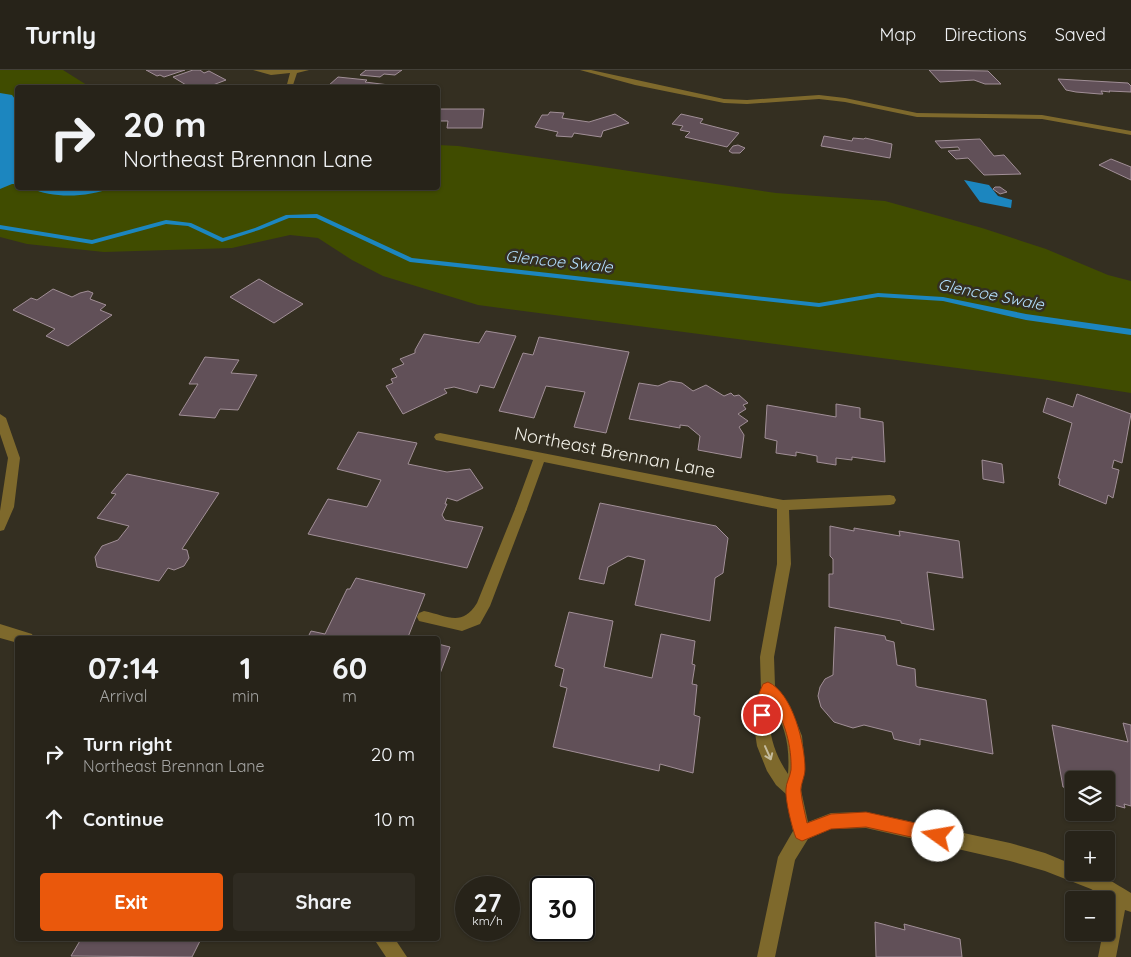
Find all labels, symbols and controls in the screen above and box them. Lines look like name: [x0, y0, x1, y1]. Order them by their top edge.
text: Turnly: [25, 20, 96, 50]
text: Map: [879, 23, 916, 46]
text: Directions: [944, 23, 1027, 46]
text: Saved: [1055, 23, 1106, 46]
text: 20 m: [123, 102, 206, 146]
icon: right: [40, 105, 105, 170]
text: Northeast Brennan Lane: [123, 145, 373, 173]
water label: Glencoe Swale: [504, 245, 615, 277]
water label: Glencoe Swale: [936, 274, 1047, 314]
street label: Northeast Brennan Lane: [513, 421, 717, 483]
text: 07:14: [88, 649, 159, 687]
text: 1: [240, 649, 251, 687]
text: 60: [332, 649, 367, 687]
text: Arrival: [100, 686, 147, 706]
text: min: [232, 686, 259, 706]
text: m: [342, 686, 357, 706]
pin: [741, 694, 783, 736]
icon: arrive: [748, 701, 776, 729]
text: Turn right: [83, 732, 172, 756]
icon: right: [40, 740, 68, 768]
text: 20 m: [371, 742, 415, 766]
one-way arrow: [764, 745, 774, 760]
text: Northeast Brennan Lane: [83, 756, 265, 776]
map controls: [1065, 771, 1115, 941]
button: layers: [1065, 771, 1115, 821]
icon: ahead: [40, 805, 68, 833]
text: Continue: [83, 807, 164, 831]
text: 10 m: [374, 807, 415, 831]
position arrow: [911, 809, 963, 861]
button: +: [1065, 831, 1115, 881]
button: Exit: [40, 873, 223, 931]
button: Share: [233, 873, 415, 931]
speed limit sign: 30: [530, 876, 595, 941]
text: 27: [474, 887, 501, 918]
button: −: [1065, 891, 1115, 941]
text: km/h: [472, 913, 503, 928]

